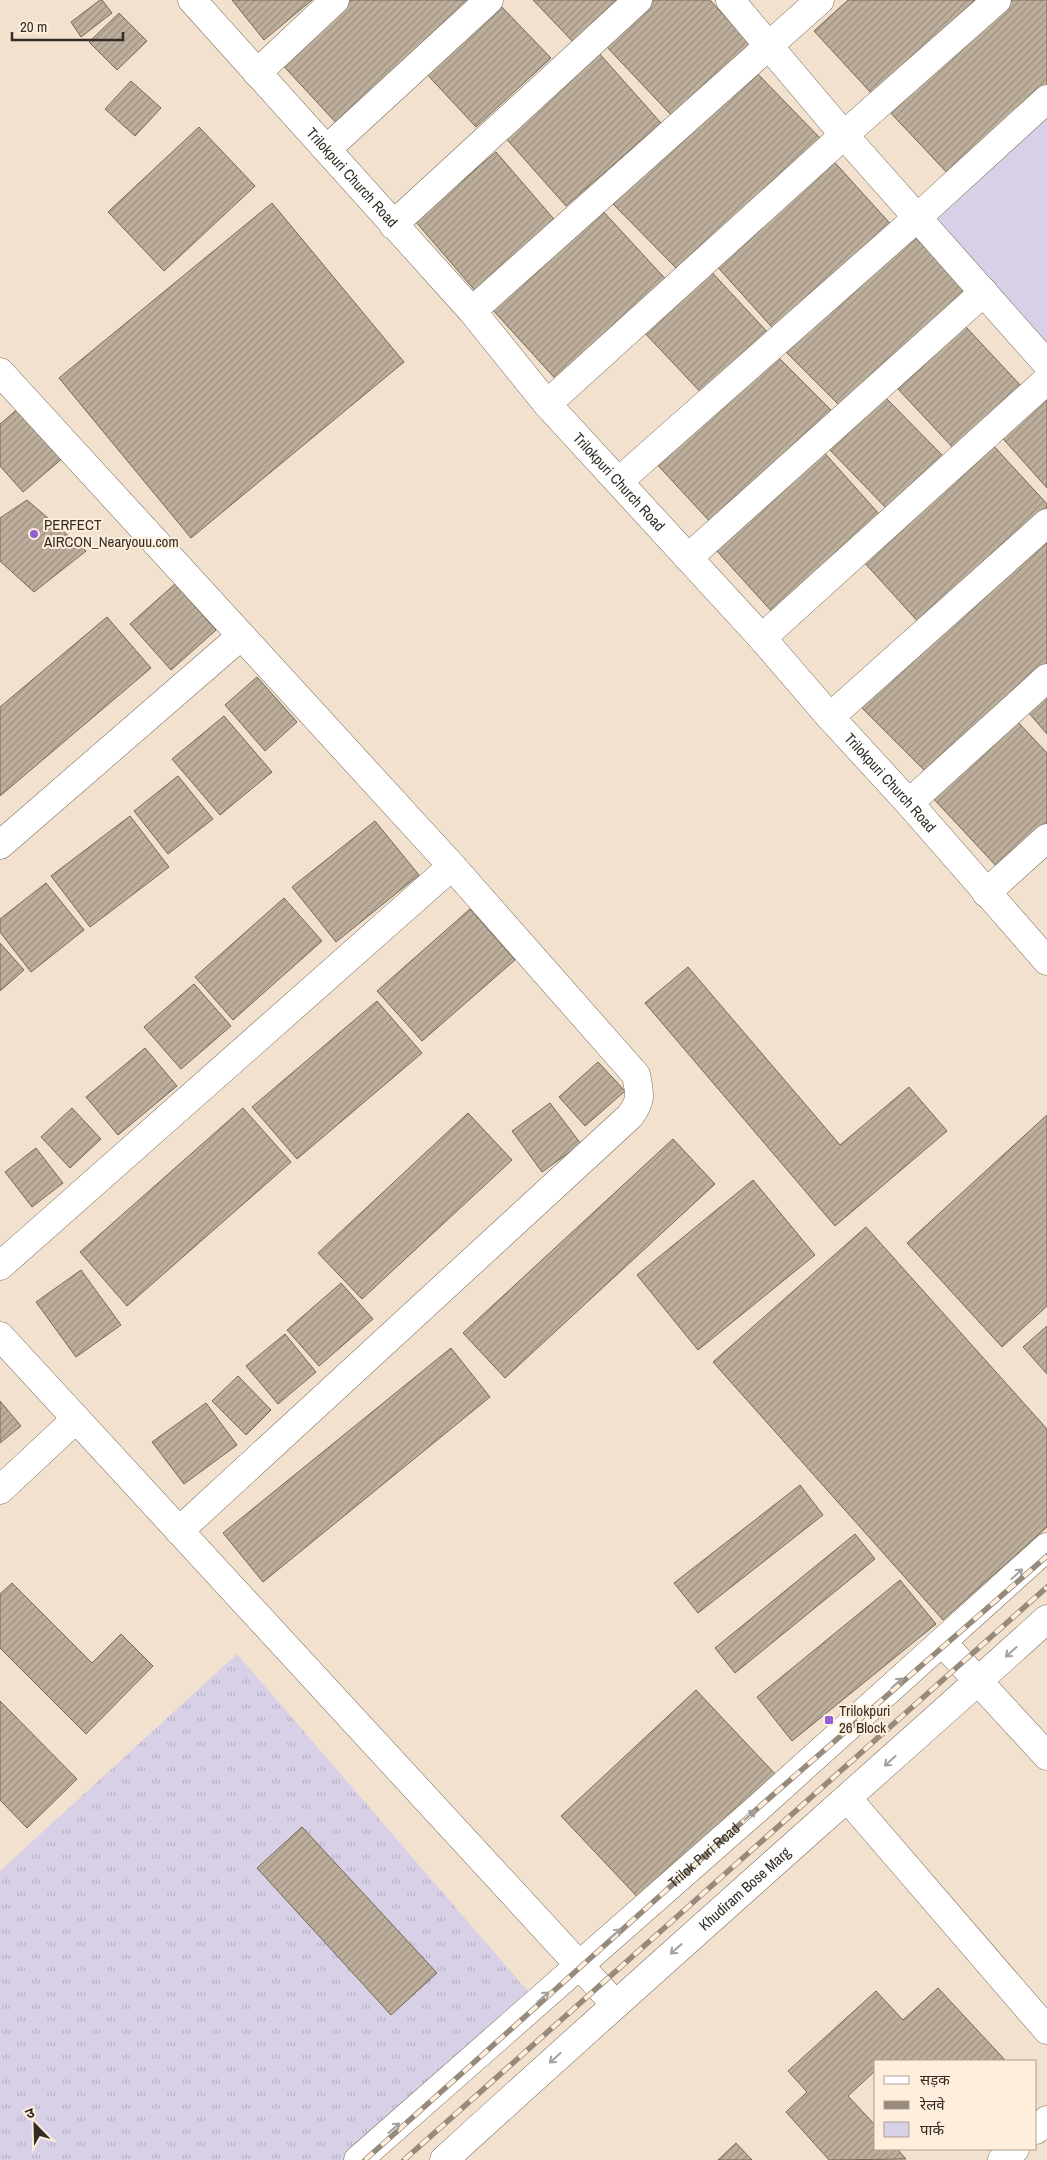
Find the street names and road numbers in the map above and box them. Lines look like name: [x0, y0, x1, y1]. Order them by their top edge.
street label: Trilokpuri Church Road: [302, 123, 403, 232]
street label: Trilokpuri Church Road: [568, 428, 670, 536]
street label: Trilokpuri Church Road: [840, 728, 941, 837]
street label: Trilok Puri Road: [663, 1818, 744, 1892]
street label: Khudiram Bose Marg: [694, 1842, 795, 1935]

